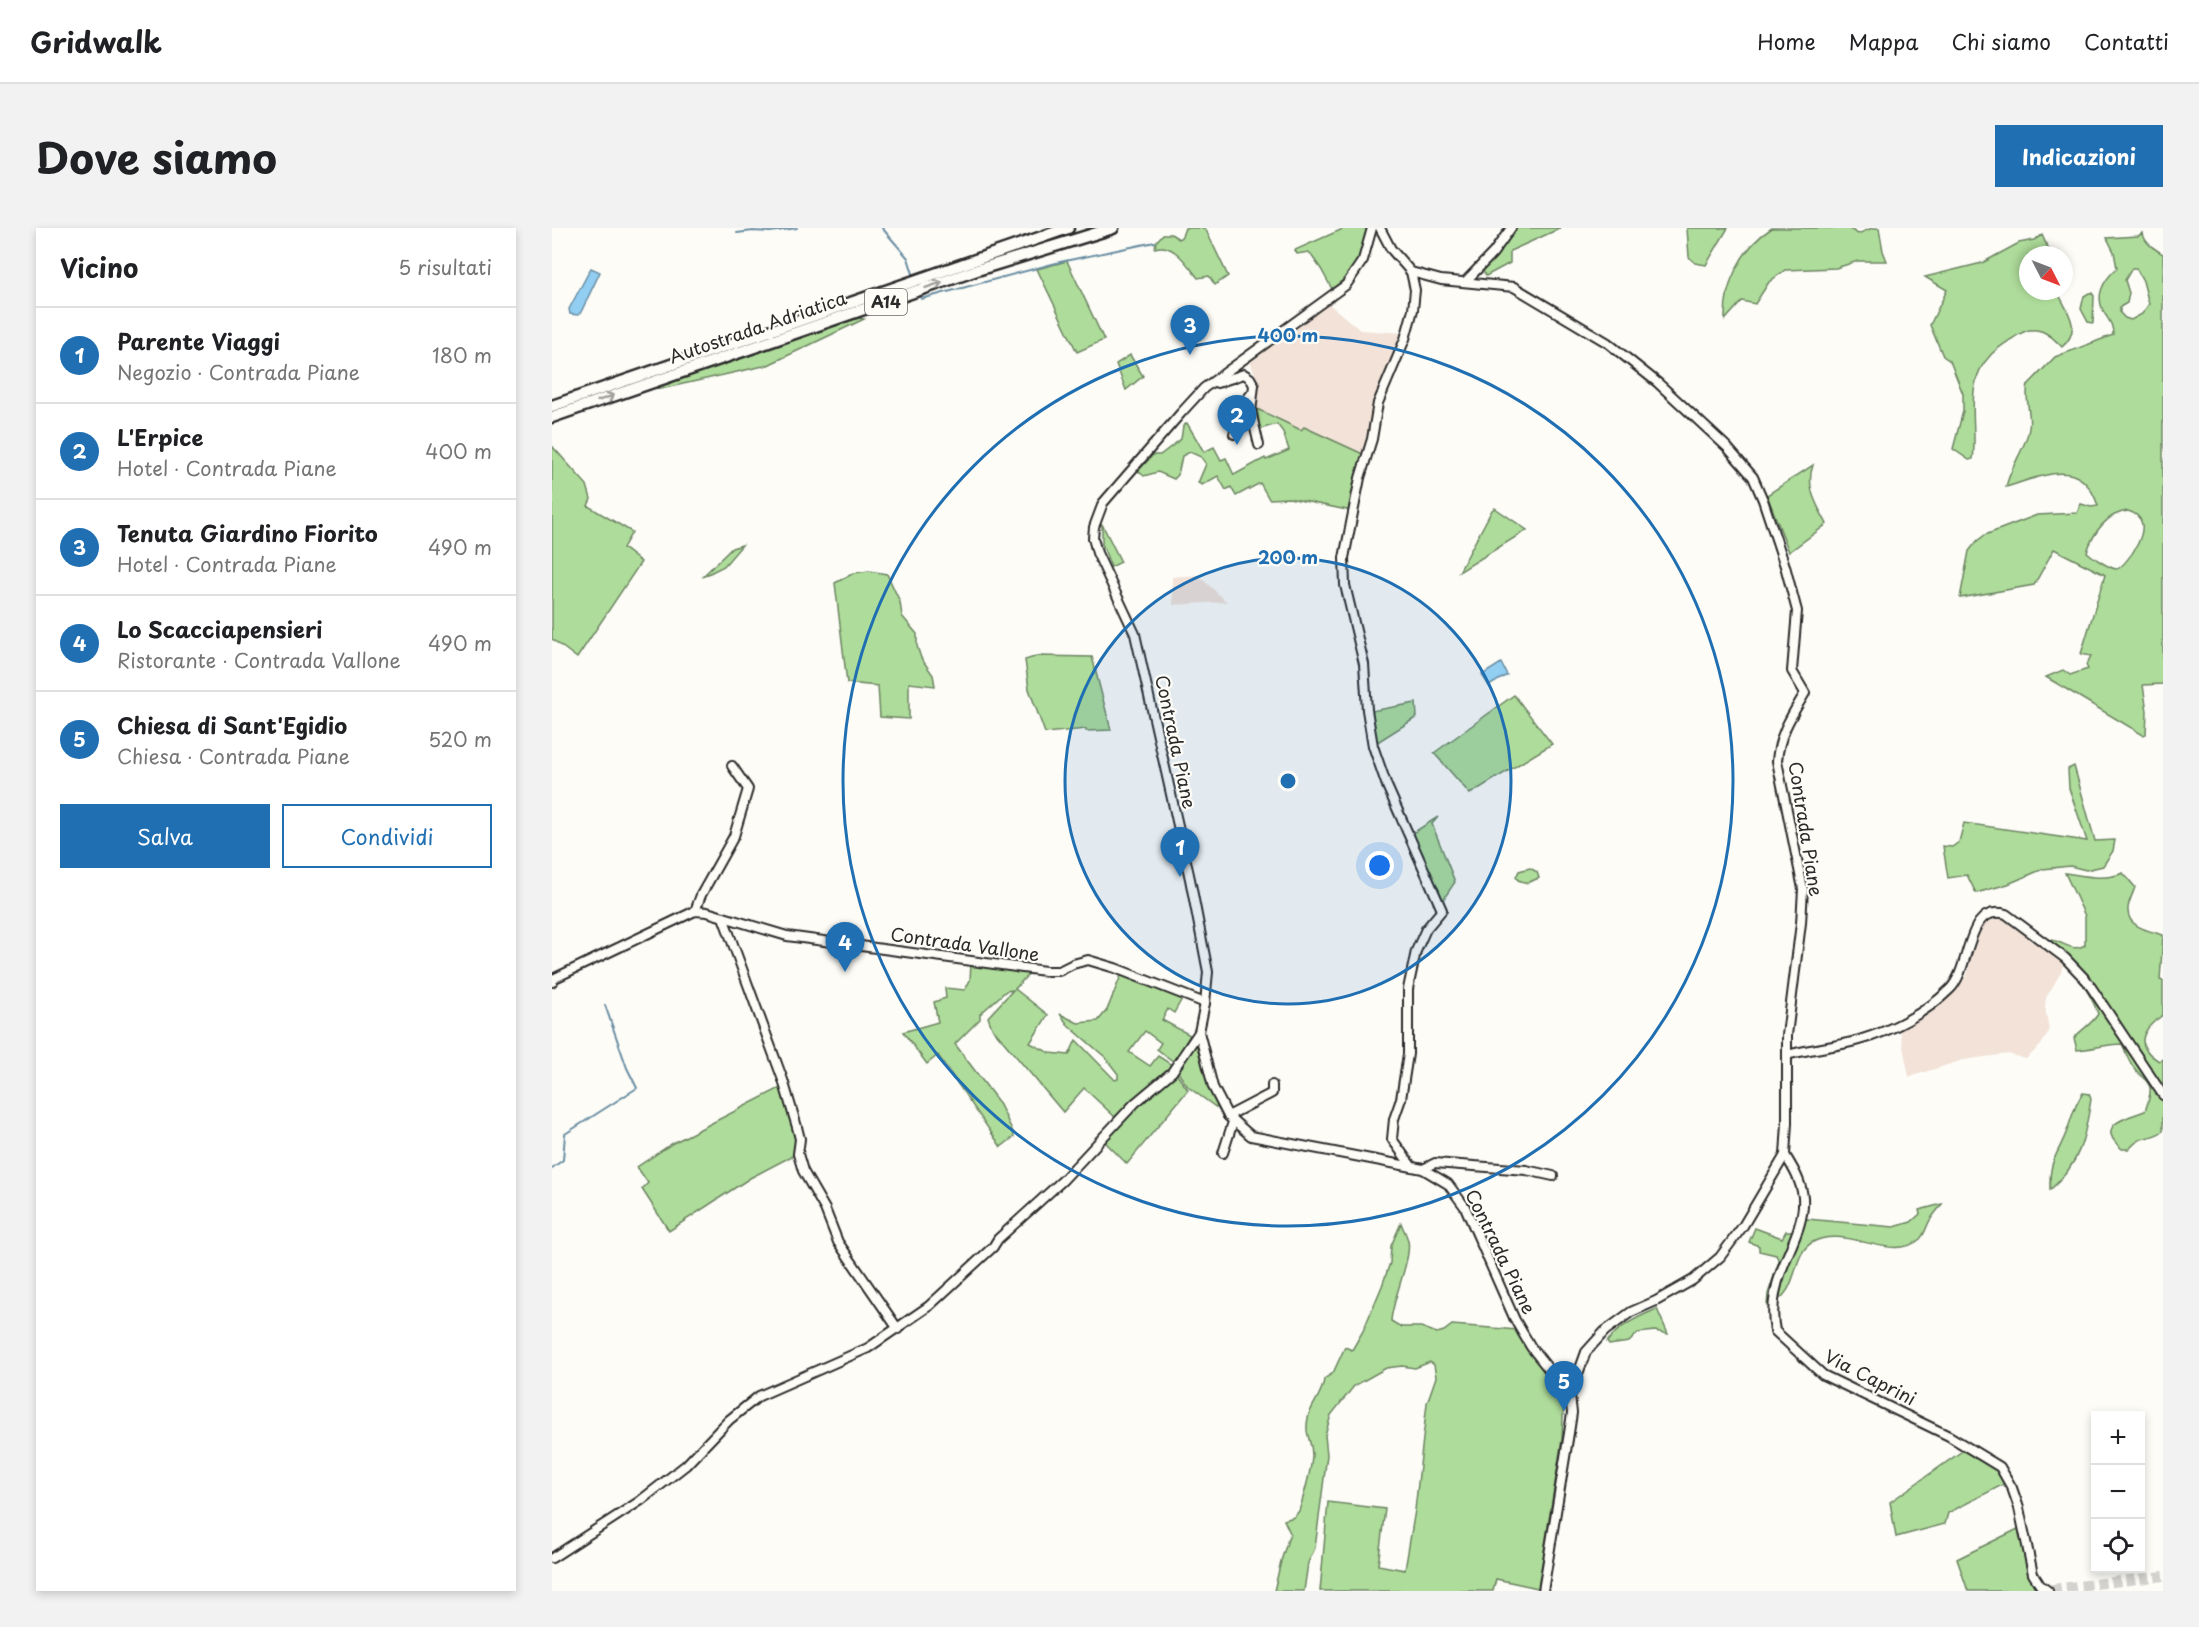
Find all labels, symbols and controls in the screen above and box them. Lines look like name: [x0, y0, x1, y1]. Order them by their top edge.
text: Gridwalk: [30, 20, 162, 63]
text: Home: [1757, 25, 1816, 57]
text: Mappa: [1849, 25, 1919, 57]
text: Chi siamo: [1952, 25, 2051, 57]
text: Contatti: [2084, 25, 2169, 57]
text: Dove siamo: [36, 125, 277, 188]
button: Indicazioni: [1995, 125, 2163, 187]
north arrow: [2019, 246, 2073, 300]
text: Vicino: [60, 248, 138, 287]
text: 5 risultati: [398, 252, 492, 282]
one-way arrow: [924, 278, 943, 289]
street label: Autostrada Adriatica: [665, 283, 851, 370]
road number: A14: [865, 289, 907, 315]
pin: 3: [1170, 306, 1210, 355]
text: 400 m: [1258, 321, 1318, 348]
text: Parente Viaggi: [117, 324, 280, 357]
text: 1: [75, 340, 84, 370]
text: 180 m: [432, 340, 492, 370]
text: Negozio · Contrada Piane: [117, 357, 360, 387]
one-way arrow: [596, 392, 615, 403]
pin: 2: [1218, 396, 1256, 445]
text: L'Erpice: [117, 420, 203, 453]
text: 2: [72, 436, 87, 466]
text: 400 m: [425, 436, 492, 466]
text: Hotel · Contrada Piane: [117, 453, 337, 483]
text: Tenuta Giardino Fiorito: [117, 516, 378, 549]
text: 3: [73, 532, 86, 562]
text: 490 m: [428, 532, 492, 562]
text: 200 m: [1258, 543, 1318, 570]
text: Hotel · Contrada Piane: [117, 549, 337, 579]
text: Lo Scacciapensieri: [117, 612, 323, 645]
text: 4: [73, 628, 86, 658]
text: 490 m: [428, 628, 492, 658]
text: Ristorante · Contrada Vallone: [117, 645, 401, 675]
street label: Contrada Piane: [1149, 672, 1204, 811]
text: Chiesa di Sant'Egidio: [117, 708, 347, 741]
text: 5: [73, 724, 86, 754]
text: 520 m: [428, 724, 492, 754]
text: Chiesa · Contrada Piane: [117, 741, 350, 771]
street label: Contrada Piane: [1782, 759, 1830, 898]
centre of rings: [1278, 771, 1298, 791]
button: Salva: [60, 804, 270, 868]
button: Condividi: [282, 804, 492, 868]
pin: 1: [1160, 828, 1200, 877]
your location: [1365, 851, 1394, 880]
street label: Contrada Vallone: [889, 920, 1042, 967]
pin: 4: [826, 922, 864, 972]
street label: Contrada Piane: [1459, 1184, 1543, 1318]
street label: Via Caprini: [1820, 1342, 1921, 1411]
pin: 5: [1544, 1362, 1584, 1411]
map controls: [2091, 1411, 2145, 1573]
button: +: [2091, 1411, 2145, 1465]
button: −: [2091, 1465, 2145, 1519]
button: locate: [2091, 1519, 2145, 1573]

